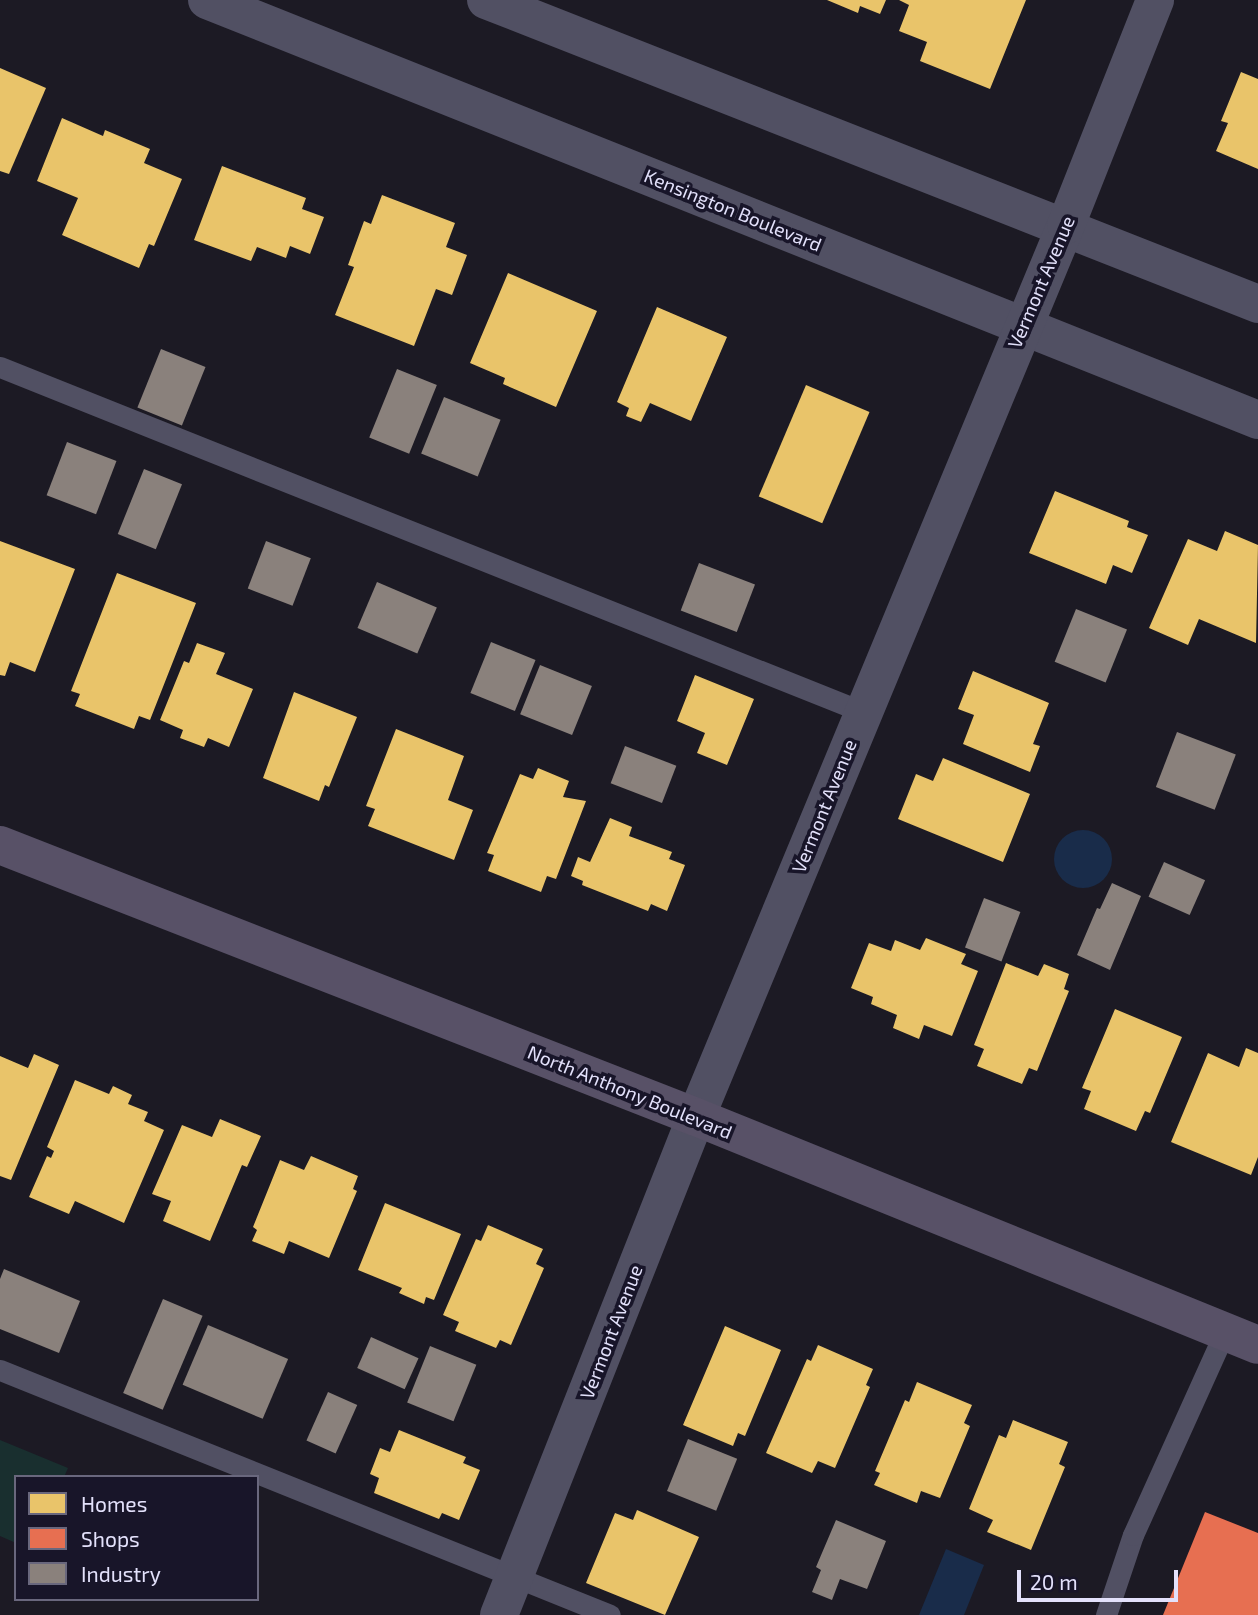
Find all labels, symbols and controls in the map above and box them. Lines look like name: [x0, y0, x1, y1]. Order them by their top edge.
street label: Kensington Boulevard: [641, 164, 825, 256]
street label: Vermont Avenue: [1003, 212, 1079, 352]
street label: Vermont Avenue: [787, 736, 861, 876]
street label: North Anthony Boulevard: [524, 1040, 736, 1144]
street label: Vermont Avenue: [575, 1261, 647, 1403]
legend: [14, 1475, 259, 1601]
text: Homes: [81, 1491, 147, 1516]
text: Shops: [81, 1526, 140, 1551]
scale bar: [1020, 1556, 1181, 1600]
text: Industry: [81, 1561, 161, 1586]
text: 20 m: [1030, 1569, 1078, 1594]

